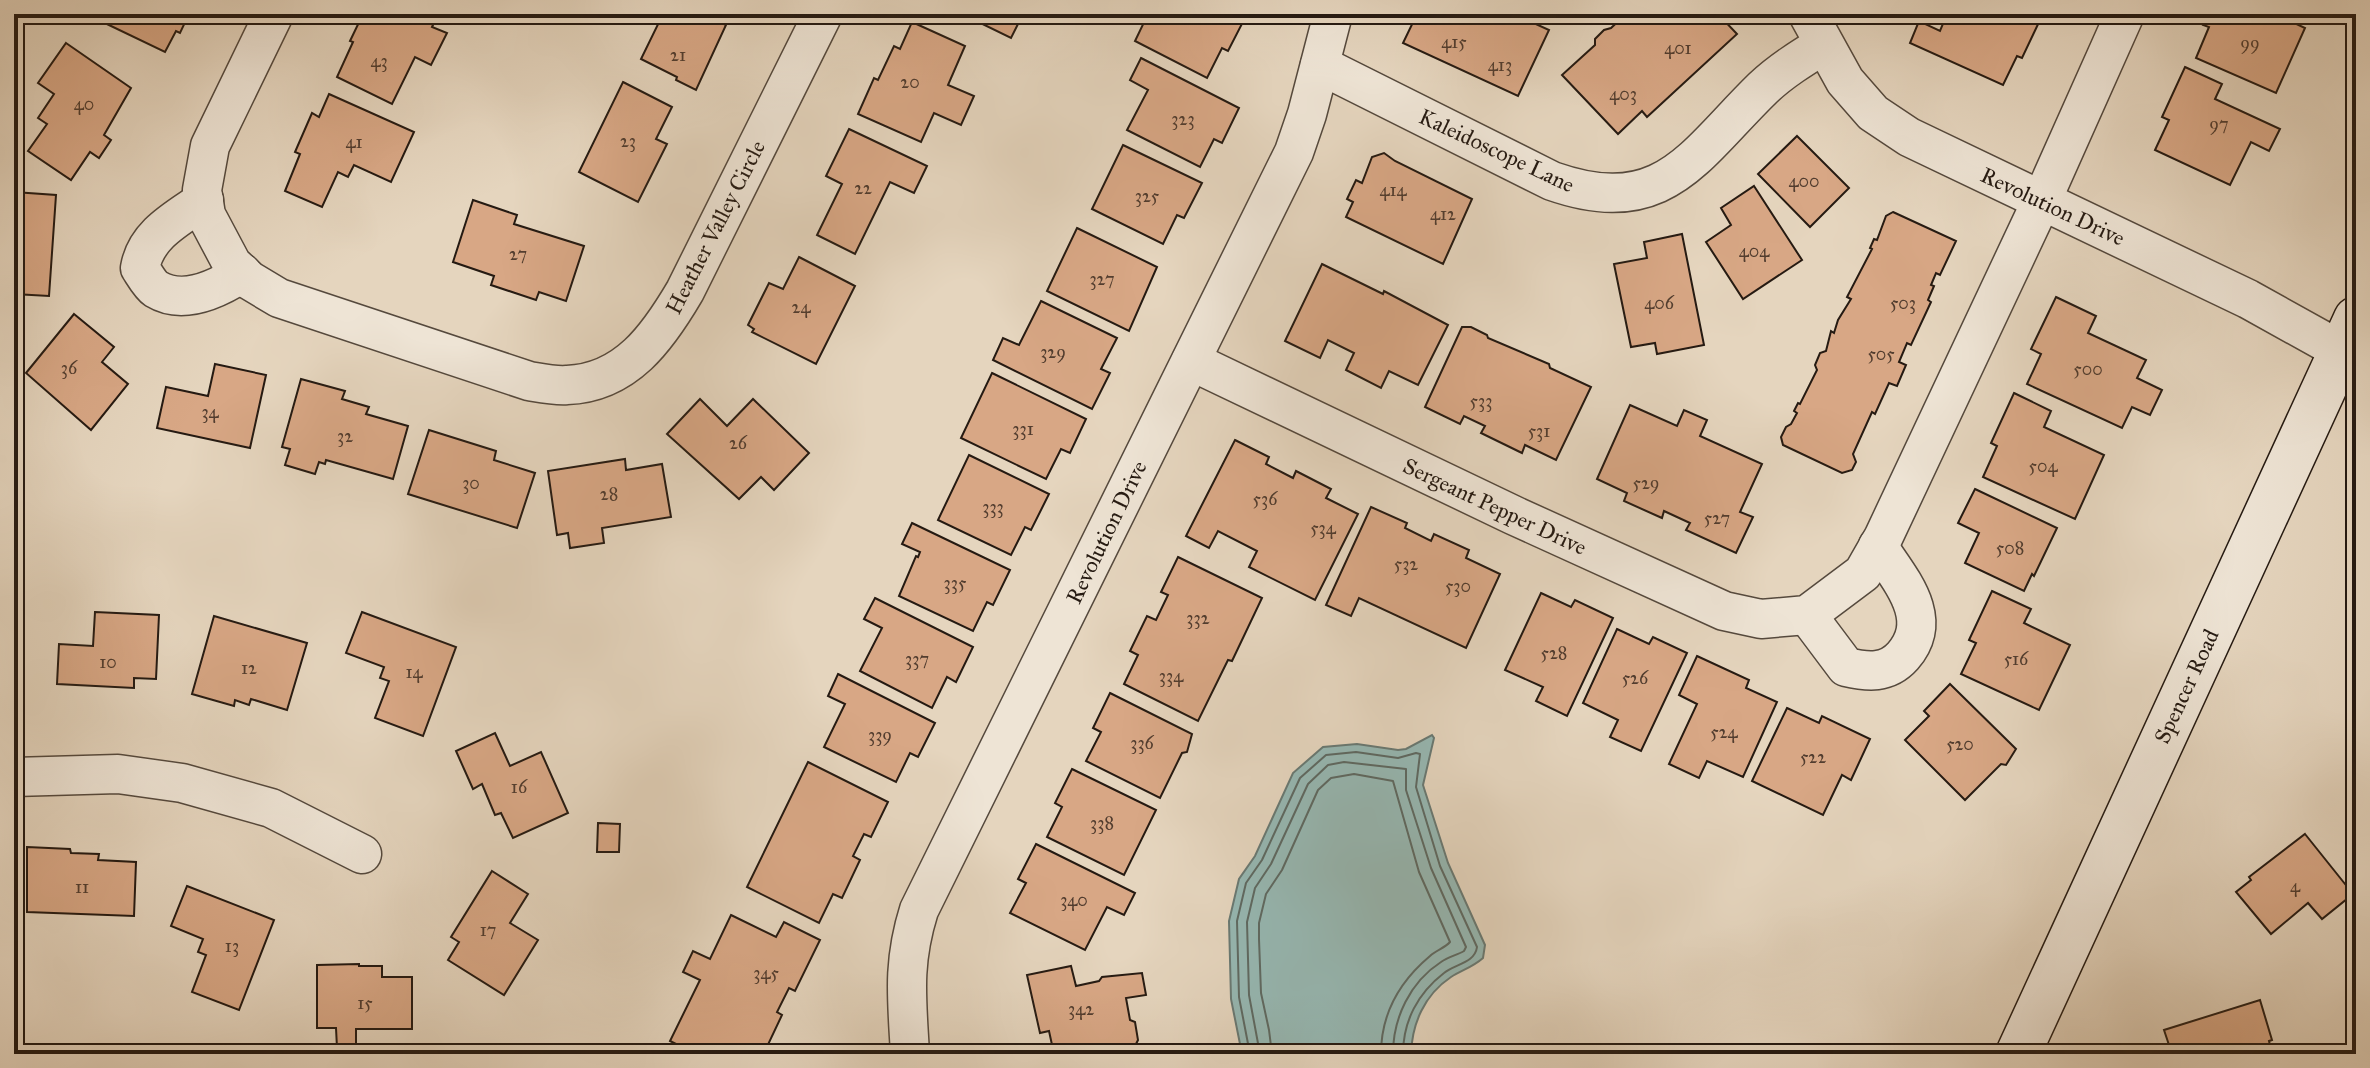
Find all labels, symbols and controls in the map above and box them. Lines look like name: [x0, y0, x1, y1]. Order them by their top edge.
house number: 415: [1441, 31, 1467, 53]
house number: 99: [2240, 32, 2260, 54]
house number: 401: [1664, 37, 1692, 59]
house number: 21: [670, 44, 686, 66]
house number: 43: [370, 50, 388, 72]
house number: 413: [1488, 54, 1512, 76]
house number: 20: [900, 71, 920, 93]
house number: 403: [1609, 83, 1637, 105]
house number: 40: [74, 93, 94, 115]
street label: Kaleidoscope Lane: [1415, 103, 1579, 198]
house number: 323: [1171, 108, 1195, 130]
house number: 97: [2209, 113, 2229, 135]
house number: 23: [620, 130, 636, 152]
house number: 41: [345, 131, 363, 153]
street label: Heather Valley Circle: [660, 136, 771, 319]
street label: Revolution Drive: [1976, 161, 2129, 252]
house number: 400: [1789, 170, 1819, 192]
house number: 22: [854, 177, 872, 199]
house number: 414: [1379, 179, 1408, 201]
house number: 325: [1135, 185, 1160, 207]
house number: 412: [1430, 203, 1456, 225]
house number: 404: [1739, 240, 1770, 262]
house number: 27: [509, 243, 527, 265]
house number: 327: [1089, 268, 1115, 290]
house number: 406: [1644, 292, 1675, 314]
house number: 503: [1890, 292, 1916, 314]
house number: 24: [792, 296, 811, 318]
house number: 329: [1040, 341, 1066, 363]
house number: 505: [1867, 343, 1895, 365]
house number: 36: [61, 357, 78, 379]
house number: 500: [2073, 358, 2103, 380]
house number: 533: [1470, 390, 1492, 412]
house number: 34: [201, 401, 220, 423]
house number: 331: [1012, 418, 1034, 440]
house number: 531: [1528, 420, 1550, 442]
house number: 32: [337, 425, 353, 447]
house number: 26: [729, 432, 748, 454]
street label: Sergeant Pepper Drive: [1399, 452, 1591, 561]
house number: 504: [2029, 455, 2058, 477]
street label: Revolution Drive: [1060, 456, 1153, 608]
house number: 30: [462, 472, 480, 494]
house number: 529: [1633, 472, 1659, 494]
house number: 28: [600, 483, 618, 505]
house number: 536: [1253, 488, 1278, 510]
house number: 333: [982, 496, 1004, 518]
house number: 527: [1704, 507, 1730, 529]
house number: 534: [1310, 517, 1337, 539]
house number: 508: [1996, 537, 2024, 559]
house number: 532: [1394, 553, 1418, 575]
house number: 335: [944, 572, 967, 594]
house number: 530: [1445, 575, 1471, 597]
house number: 332: [1186, 607, 1210, 629]
street label: Spencer Road: [2148, 625, 2225, 748]
house number: 528: [1541, 642, 1567, 664]
house number: 337: [905, 648, 929, 670]
house number: 516: [2004, 648, 2029, 670]
house number: 10: [99, 651, 117, 673]
house number: 12: [241, 657, 257, 679]
house number: 14: [405, 661, 424, 683]
house number: 334: [1159, 665, 1184, 687]
house number: 526: [1622, 667, 1649, 689]
house number: 524: [1710, 721, 1739, 743]
house number: 339: [868, 724, 892, 746]
house number: 336: [1130, 732, 1155, 754]
house number: 520: [1946, 733, 1974, 755]
house number: 522: [1800, 746, 1826, 768]
house number: 16: [511, 776, 528, 798]
house number: 338: [1090, 812, 1114, 834]
house number: 4: [2290, 875, 2301, 897]
house number: 11: [75, 876, 89, 898]
house number: 340: [1060, 889, 1088, 911]
house number: 17: [480, 919, 496, 941]
house number: 13: [225, 935, 239, 957]
house number: 345: [753, 962, 779, 984]
house number: 15: [357, 992, 373, 1014]
house number: 342: [1068, 998, 1094, 1020]

